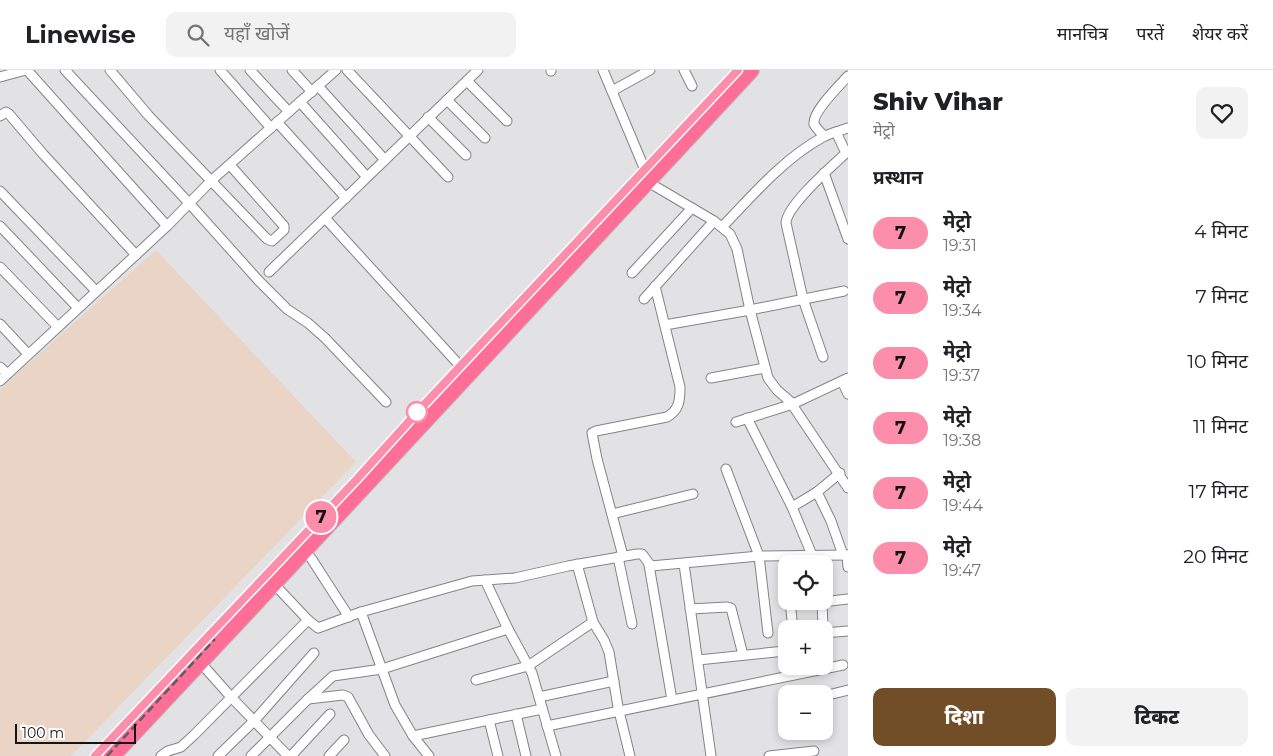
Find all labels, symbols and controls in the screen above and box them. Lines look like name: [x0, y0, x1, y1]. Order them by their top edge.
search box: [166, 12, 516, 57]
text: Linewise: [25, 20, 136, 49]
icon: search: [184, 21, 212, 49]
text: यहाँ खोजें: [224, 22, 289, 45]
text: मानचित्र: [1057, 23, 1108, 45]
text: परतें: [1136, 23, 1164, 45]
text: शेयर करें: [1192, 23, 1248, 45]
text: Shiv Vihar: [873, 87, 1003, 116]
button: heart: [1196, 87, 1248, 139]
text: मेट्रो: [873, 121, 895, 140]
text: प्रस्थान: [873, 166, 923, 189]
text: मेट्रो: [943, 210, 971, 233]
text: 4 मिनट: [1194, 220, 1248, 243]
text: 7: [895, 222, 906, 244]
text: 19:31: [943, 236, 977, 255]
text: मेट्रो: [943, 275, 971, 298]
text: 7 मिनट: [1195, 285, 1248, 308]
text: 7: [895, 287, 906, 309]
text: 19:34: [943, 301, 982, 320]
text: मेट्रो: [943, 340, 971, 363]
text: 10 मिनट: [1187, 350, 1248, 373]
text: 7: [895, 352, 906, 374]
text: 19:37: [943, 366, 980, 385]
unlabelled marker: [406, 401, 428, 423]
text: मेट्रो: [943, 405, 971, 428]
text: 11 मिनट: [1193, 415, 1248, 438]
text: 7: [895, 417, 906, 439]
text: 19:38: [943, 431, 981, 450]
text: मेट्रो: [943, 470, 971, 493]
text: 17 मिनट: [1189, 480, 1248, 503]
text: 7: [895, 482, 906, 504]
text: 19:44: [943, 496, 983, 515]
line badge: 7: [305, 501, 337, 533]
text: 7: [315, 506, 327, 528]
text: मेट्रो: [943, 535, 971, 558]
text: 20 मिनट: [1183, 545, 1248, 568]
text: 7: [895, 547, 906, 569]
map controls: [778, 555, 833, 740]
button: locate: [778, 555, 833, 610]
text: 19:47: [943, 561, 981, 580]
button: +: [778, 620, 833, 675]
button: −: [778, 685, 833, 740]
button: दिशा: [873, 688, 1056, 746]
button: टिकट: [1066, 688, 1248, 746]
scale bar: [15, 721, 136, 744]
text: 100 m: [22, 724, 64, 742]

